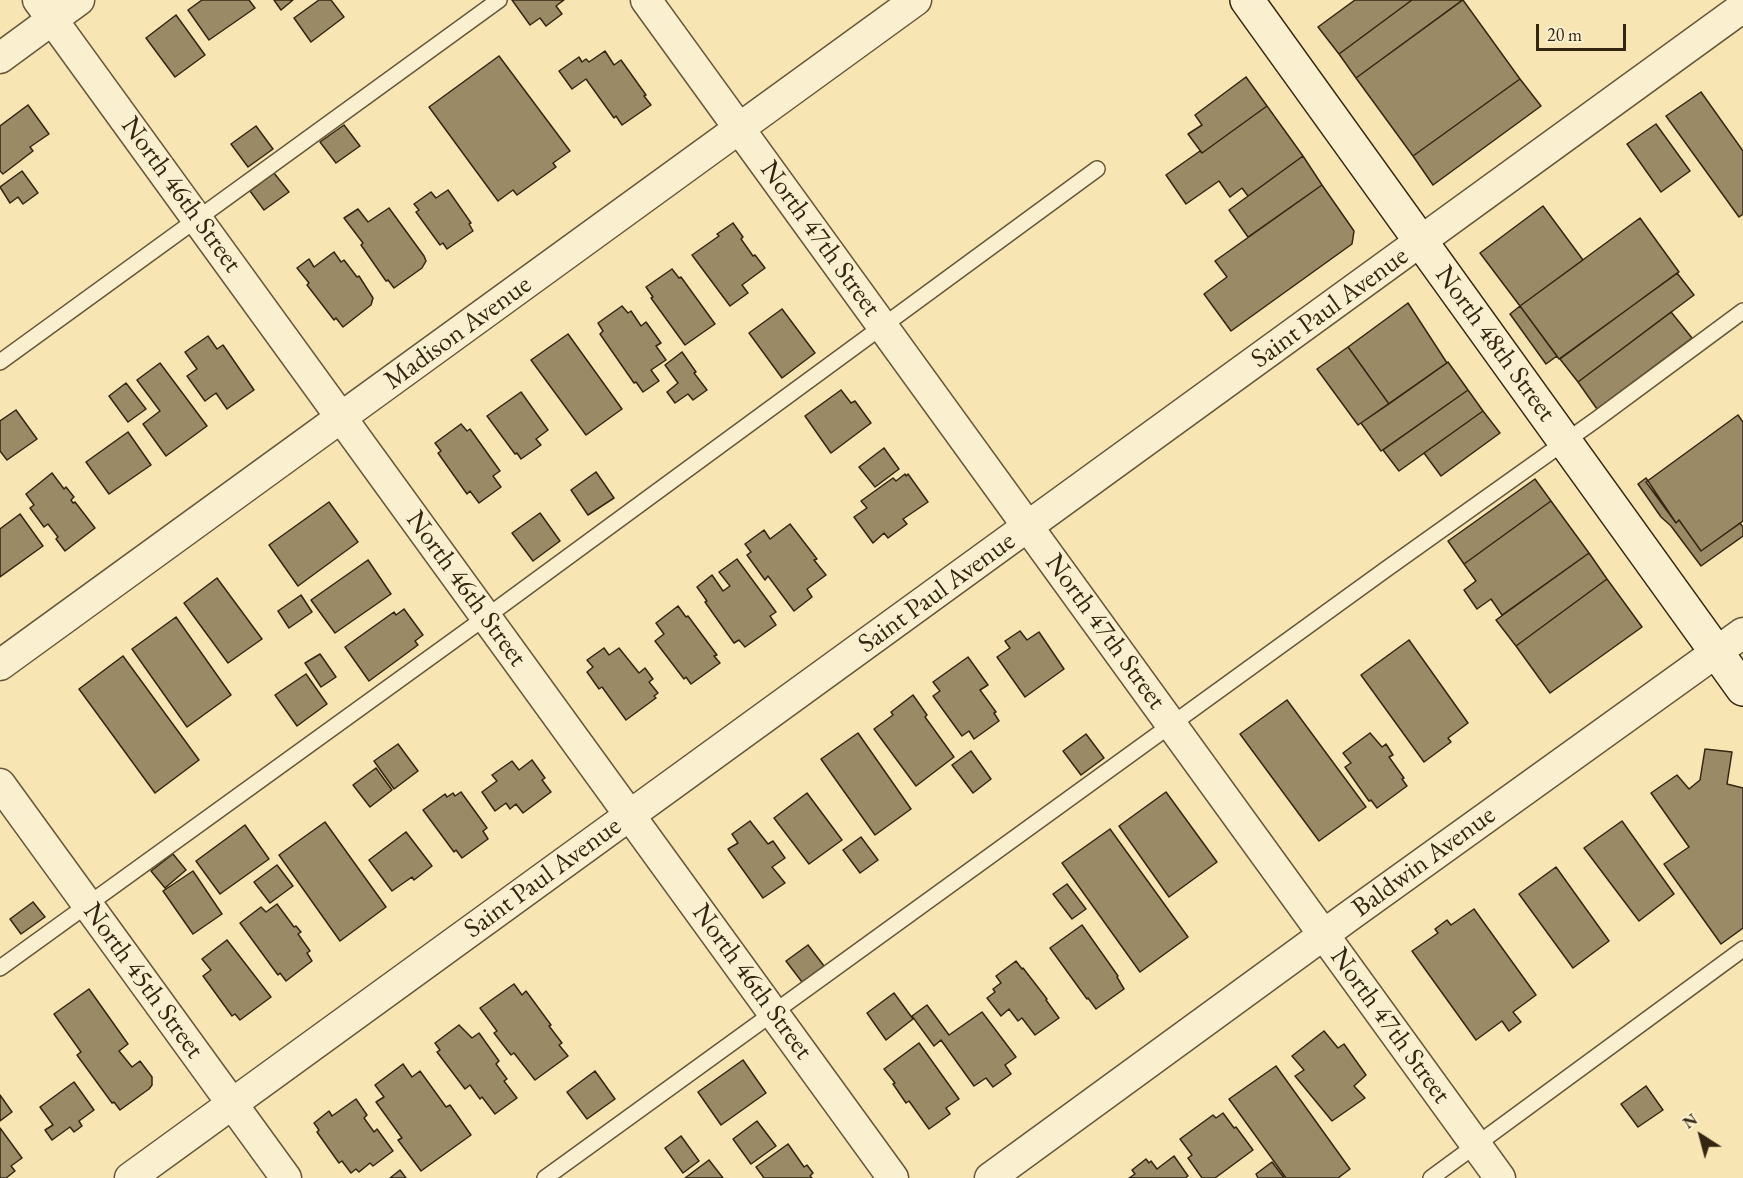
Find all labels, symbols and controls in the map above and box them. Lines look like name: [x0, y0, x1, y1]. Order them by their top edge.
scale bar: [1539, 12, 1629, 50]
text: 20 m: [1547, 23, 1582, 46]
street label: North 46th Street: [114, 111, 248, 279]
street label: North 47th Street: [753, 155, 887, 323]
street label: Saint Paul Avenue: [1245, 240, 1415, 376]
street label: North 48th Street: [1428, 260, 1562, 428]
street label: Madison Avenue: [378, 269, 538, 397]
street label: North 46th Street: [399, 505, 533, 673]
street label: Saint Paul Avenue: [852, 525, 1022, 661]
street label: North 47th Street: [1038, 548, 1172, 716]
street label: Baldwin Avenue: [1346, 799, 1502, 925]
street label: Saint Paul Avenue: [458, 810, 628, 946]
street label: North 45th Street: [76, 897, 210, 1065]
street label: North 46th Street: [685, 898, 819, 1066]
street label: North 47th Street: [1323, 942, 1457, 1110]
north arrow: [1671, 1106, 1731, 1166]
text: N: [1679, 1109, 1702, 1133]

